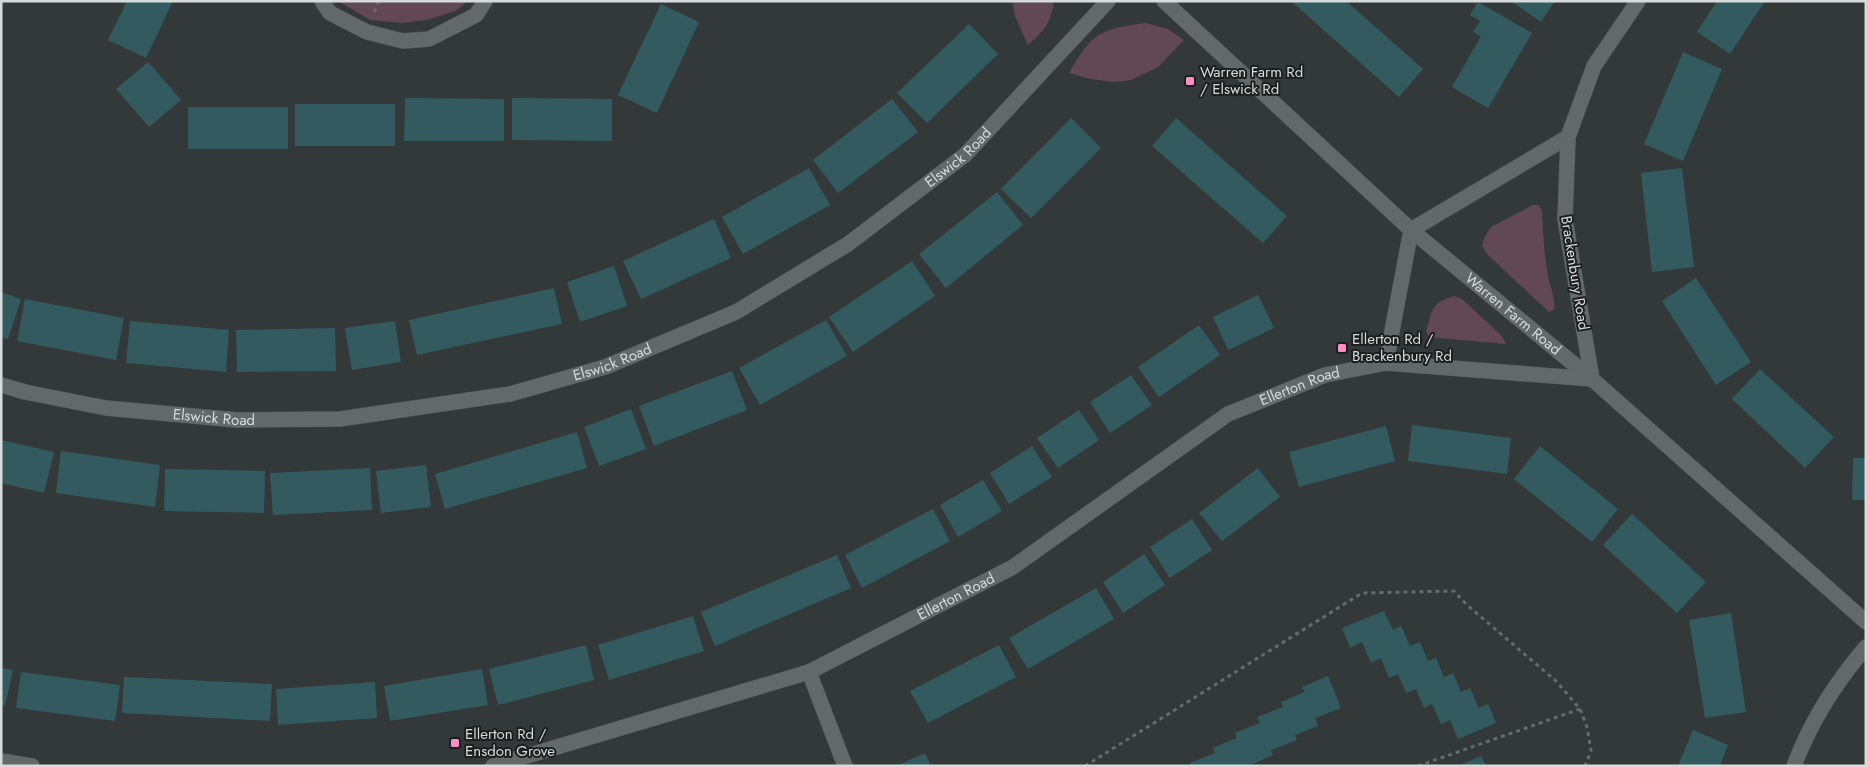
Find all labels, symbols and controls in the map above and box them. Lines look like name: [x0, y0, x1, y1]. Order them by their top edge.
place label: Warren Farm Rd / Elswick Rd: [1200, 61, 1303, 100]
marker: Warren Farm Rd / Elswick Rd: [1184, 75, 1196, 87]
street label: Elswick Road: [920, 122, 996, 193]
street label: Brackenbury Road: [1555, 214, 1595, 332]
street label: Warren Farm Road: [1460, 268, 1566, 360]
place label: Ellerton Rd / Brackenbury Rd: [1352, 328, 1452, 367]
street label: Elswick Road: [570, 338, 655, 387]
marker: Ellerton Rd / Brackenbury Rd: [1336, 342, 1348, 354]
street label: Ellerton Road: [1256, 361, 1342, 411]
street label: Elswick Road: [172, 403, 255, 431]
street label: Ellerton Road: [913, 567, 999, 625]
place label: Ellerton Rd / Ensdon Grove: [465, 723, 555, 762]
marker: Ellerton Rd / Ensdon Grove: [449, 737, 461, 749]

